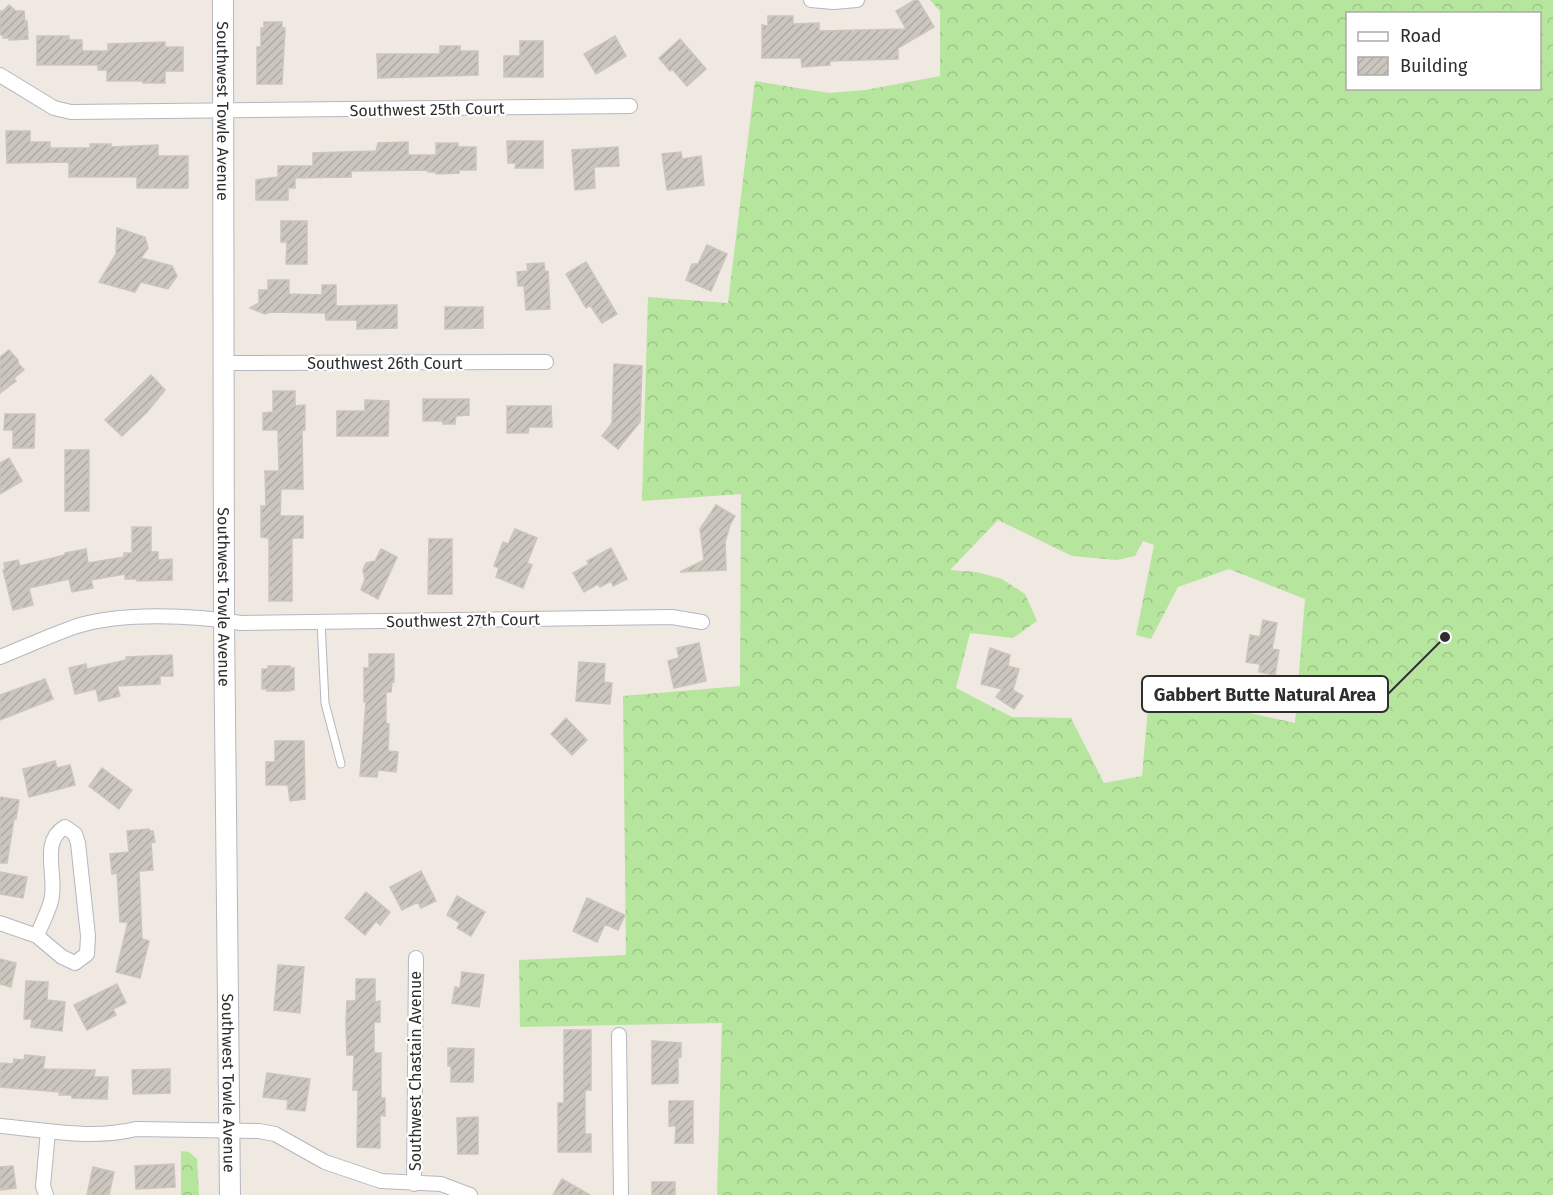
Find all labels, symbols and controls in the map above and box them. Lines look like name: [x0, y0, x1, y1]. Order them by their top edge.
legend: [1346, 12, 1541, 90]
street label: Southwest Towle Avenue: [213, 21, 232, 201]
text: Road: [1400, 25, 1442, 47]
text: Building: [1400, 55, 1468, 77]
street label: Southwest 25th Court: [350, 99, 505, 120]
street label: Southwest 26th Court: [307, 354, 463, 373]
street label: Southwest Towle Avenue: [214, 507, 234, 687]
street label: Southwest 27th Court: [386, 610, 540, 631]
callout: Gabbert Butte Natural Area: [1142, 676, 1388, 712]
text: Gabbert Butte Natural Area: [1154, 684, 1376, 706]
street label: Southwest Chastain Avenue: [406, 971, 425, 1171]
street label: Southwest Towle Avenue: [218, 993, 239, 1173]

